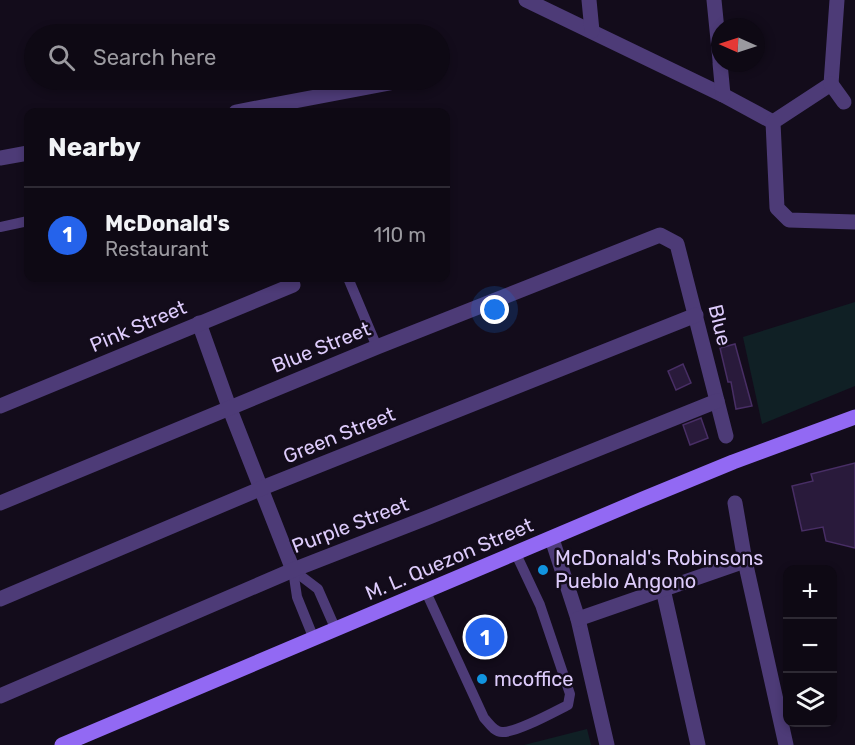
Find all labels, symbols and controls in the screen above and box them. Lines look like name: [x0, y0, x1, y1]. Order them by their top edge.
north arrow: [711, 18, 765, 72]
search box: [24, 24, 450, 90]
icon: search: [45, 41, 78, 74]
text: Search here: [93, 44, 216, 71]
text: Nearby: [48, 132, 141, 163]
text: McDonald's: [105, 210, 230, 237]
text: 1: [63, 223, 72, 247]
text: 110 m: [374, 223, 426, 247]
text: Restaurant: [105, 237, 209, 261]
street label: Pink Street: [86, 295, 190, 357]
your location: [480, 295, 509, 324]
street label: Blue: [703, 302, 737, 348]
street label: Blue Street: [268, 316, 374, 378]
street label: Green Street: [280, 402, 398, 468]
street label: Purple Street: [288, 492, 412, 558]
street label: M. L. Quezon Street: [361, 513, 537, 605]
place label: McDonald's Robinsons Pueblo Angono: [555, 546, 763, 593]
marker: McDonald's Robinsons Pueblo Angono: [536, 563, 550, 577]
map controls: [783, 565, 837, 727]
button: +: [783, 565, 837, 619]
pin: 1: [466, 614, 504, 660]
button: −: [783, 619, 837, 673]
place label: mcoffice: [494, 667, 574, 691]
marker: mcoffice: [475, 672, 489, 686]
button: layers: [783, 673, 837, 727]

